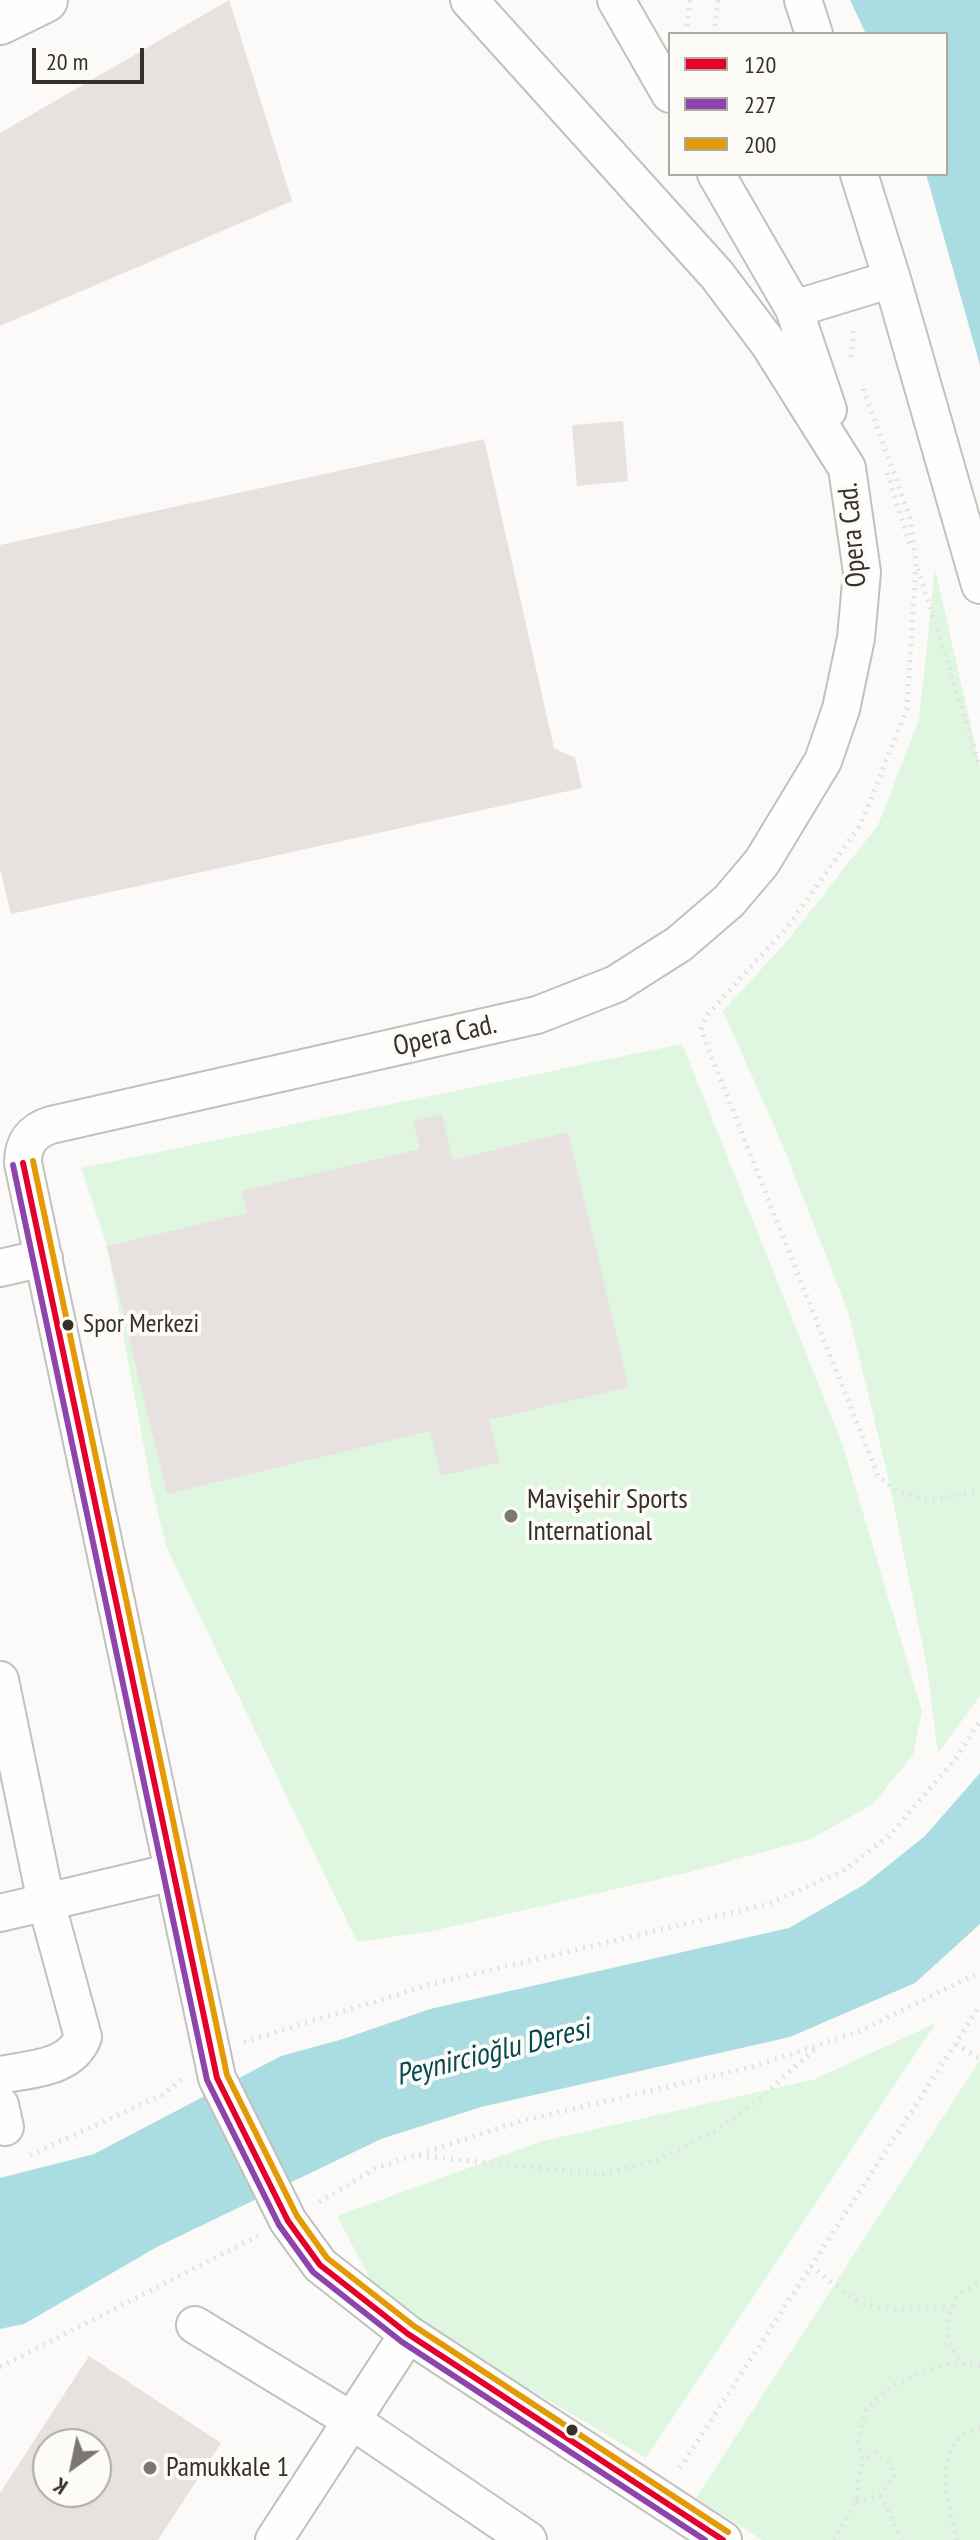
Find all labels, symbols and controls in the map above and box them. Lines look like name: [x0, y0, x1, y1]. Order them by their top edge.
scale bar: [36, 32, 148, 82]
legend: [668, 32, 948, 176]
text: 20 m: [46, 46, 88, 77]
text: 120: [744, 49, 776, 80]
text: 227: [744, 89, 776, 120]
text: 200: [744, 129, 776, 160]
street label: Opera Cad.: [832, 481, 874, 589]
street label: Opera Cad.: [390, 1008, 500, 1064]
place label: Spor Merkezi: [83, 1309, 199, 1341]
marker: Spor Merkezi: [60, 1317, 76, 1333]
place label: Mavişehir Sports International: [527, 1483, 688, 1549]
marker: Mavişehir Sports International: [502, 1507, 520, 1525]
water label: Peynircioğlu Deresi: [392, 2012, 594, 2094]
unlabelled marker: [564, 2422, 580, 2438]
north arrow: [32, 2428, 112, 2508]
place label: Pamukkale 1: [166, 2451, 289, 2485]
marker: Pamukkale 1: [141, 2459, 159, 2477]
text: K: [48, 2472, 72, 2501]

